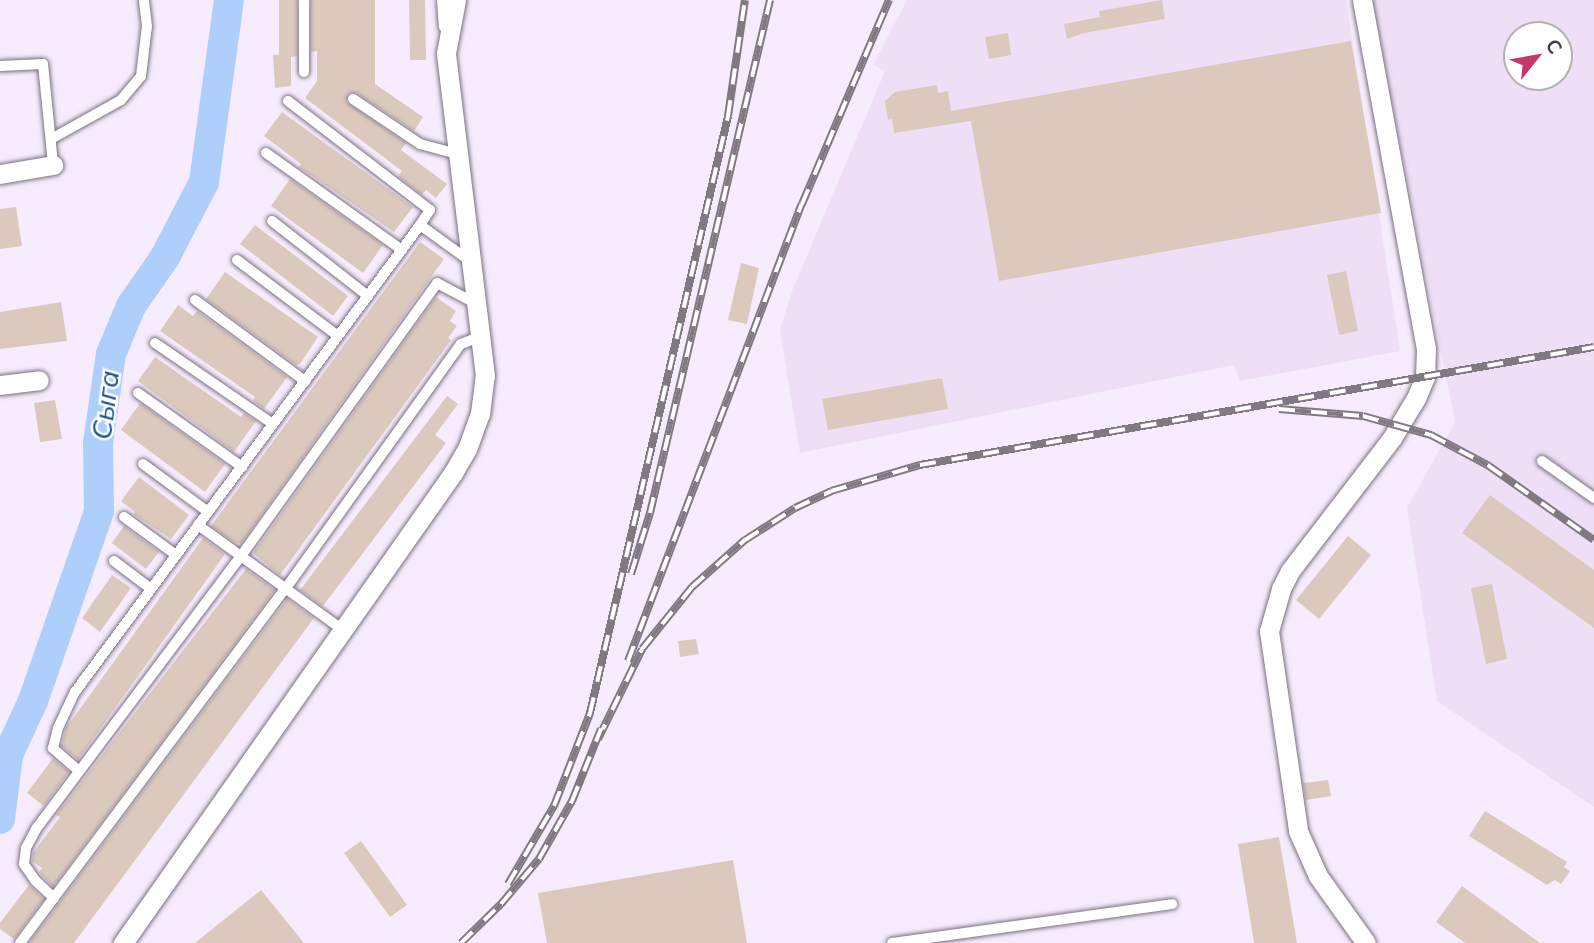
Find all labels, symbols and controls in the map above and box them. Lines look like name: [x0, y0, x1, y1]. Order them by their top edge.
north arrow: [1503, 21, 1573, 91]
text: С: [1541, 34, 1568, 58]
water label: Сыга: [84, 368, 126, 442]

